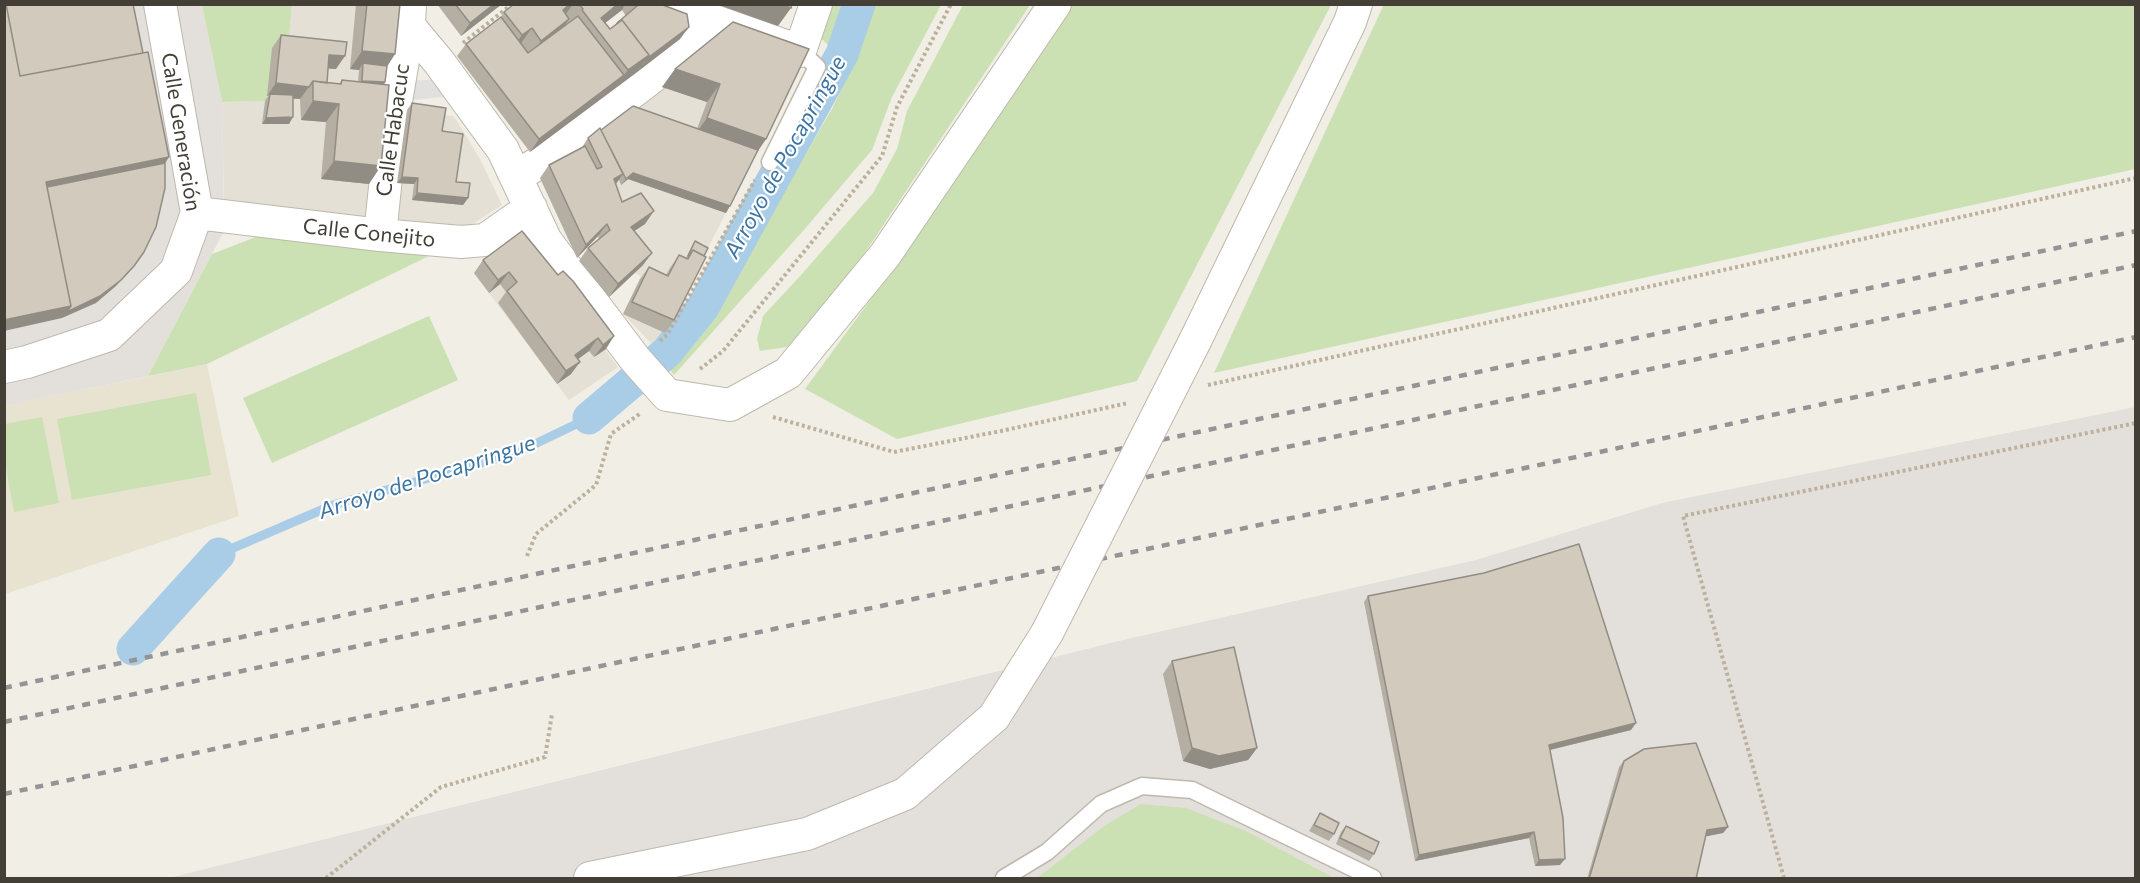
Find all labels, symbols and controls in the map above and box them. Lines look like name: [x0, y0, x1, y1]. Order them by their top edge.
street label: Calle Generación: [156, 51, 206, 213]
water label: Arroyo de Pocapringue: [719, 51, 851, 263]
street label: Calle Habacuc: [371, 62, 415, 198]
street label: Calle Conejito: [302, 214, 436, 252]
water label: Arroyo de Pocapringue: [315, 429, 539, 525]

